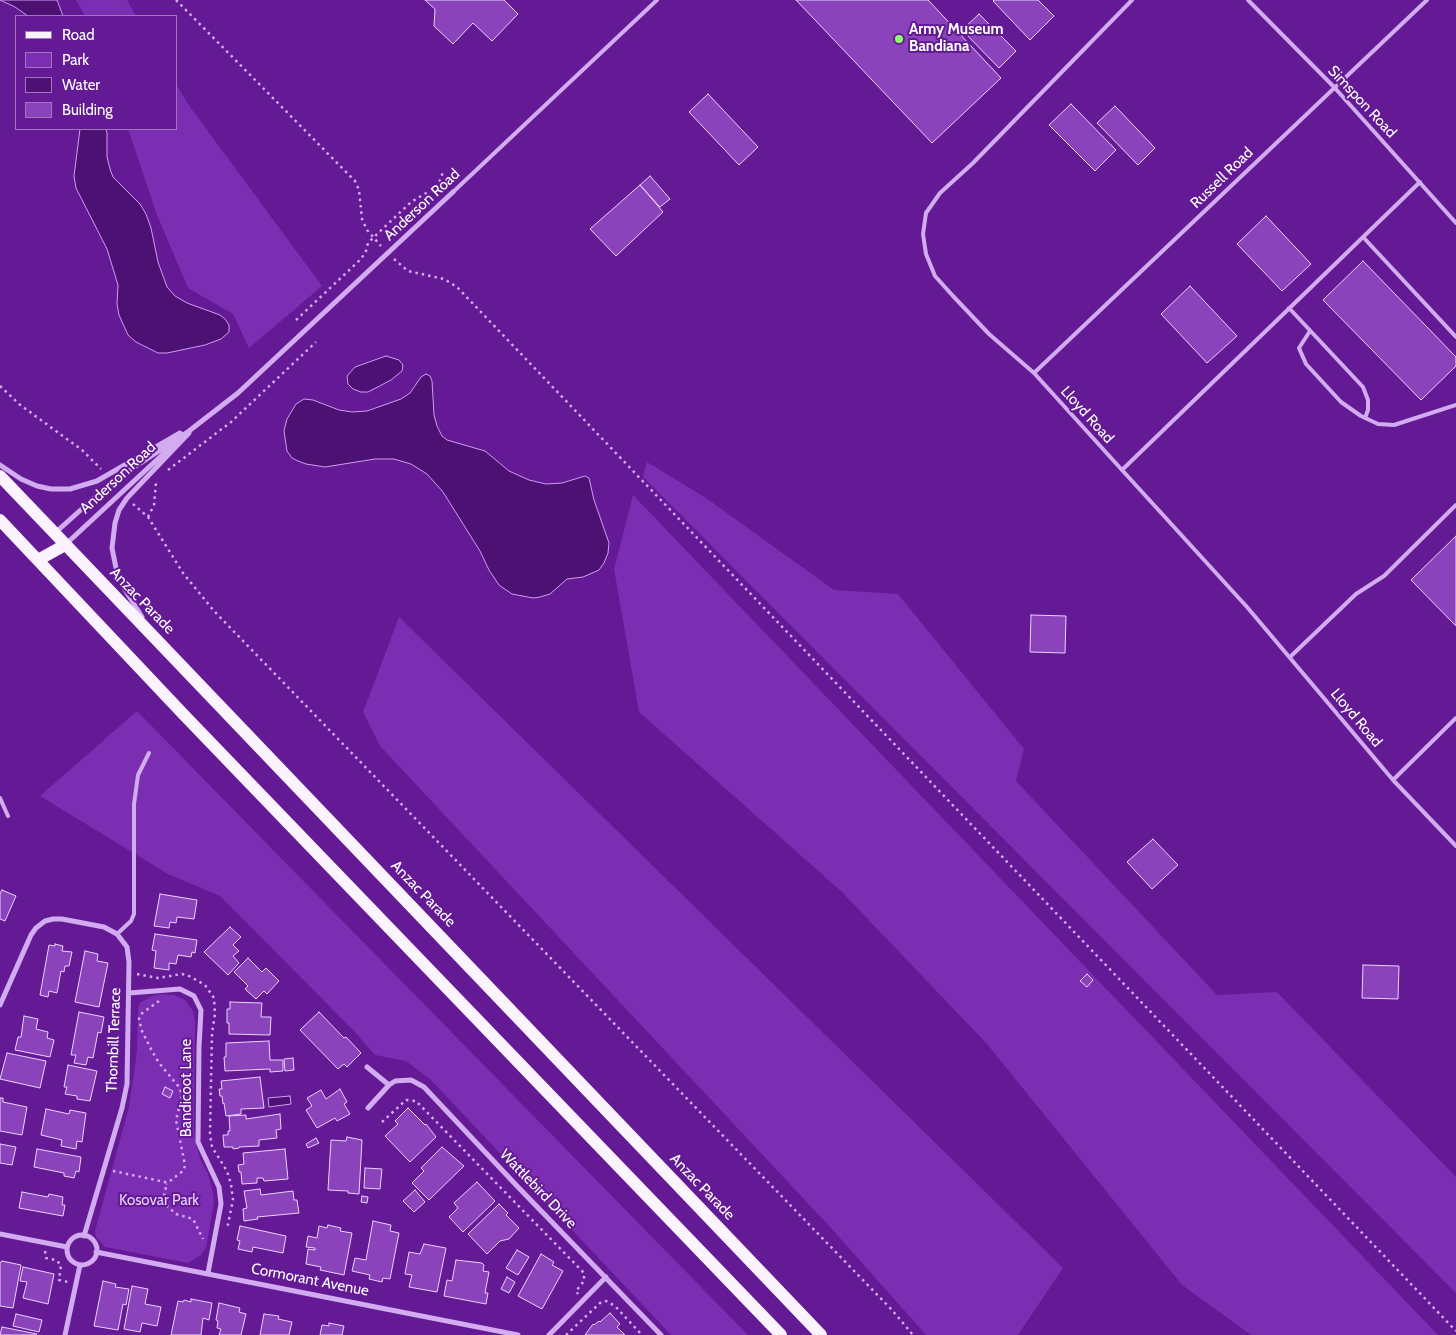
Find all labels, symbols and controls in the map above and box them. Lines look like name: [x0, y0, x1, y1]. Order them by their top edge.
legend: [15, 15, 178, 130]
place label: Army Museum Bandiana: [909, 21, 1004, 56]
text: Road: [62, 26, 95, 44]
marker: Army Museum Bandiana: [893, 33, 905, 45]
text: Park: [62, 51, 89, 69]
street label: Simspon Road: [1324, 62, 1400, 142]
text: Water: [62, 76, 100, 94]
text: Building: [62, 101, 113, 119]
street label: Russell Road: [1187, 144, 1257, 212]
street label: Anderson Road: [380, 165, 464, 245]
street label: Lloyd Road: [1057, 383, 1117, 447]
street label: Anderson Road: [76, 438, 160, 518]
street label: Anzac Parade: [106, 564, 178, 638]
street label: Lloyd Road: [1326, 685, 1386, 751]
street label: Anzac Parade: [387, 857, 459, 931]
street label: Thornbill Terrace: [103, 987, 125, 1093]
street label: Bandicoot Lane: [178, 1039, 196, 1137]
street label: Wattlebird Drive: [496, 1146, 580, 1232]
street label: Anzac Parade: [666, 1150, 738, 1224]
park label: Kosovar Park: [119, 1192, 199, 1210]
street label: Cormorant Avenue: [250, 1260, 370, 1300]

